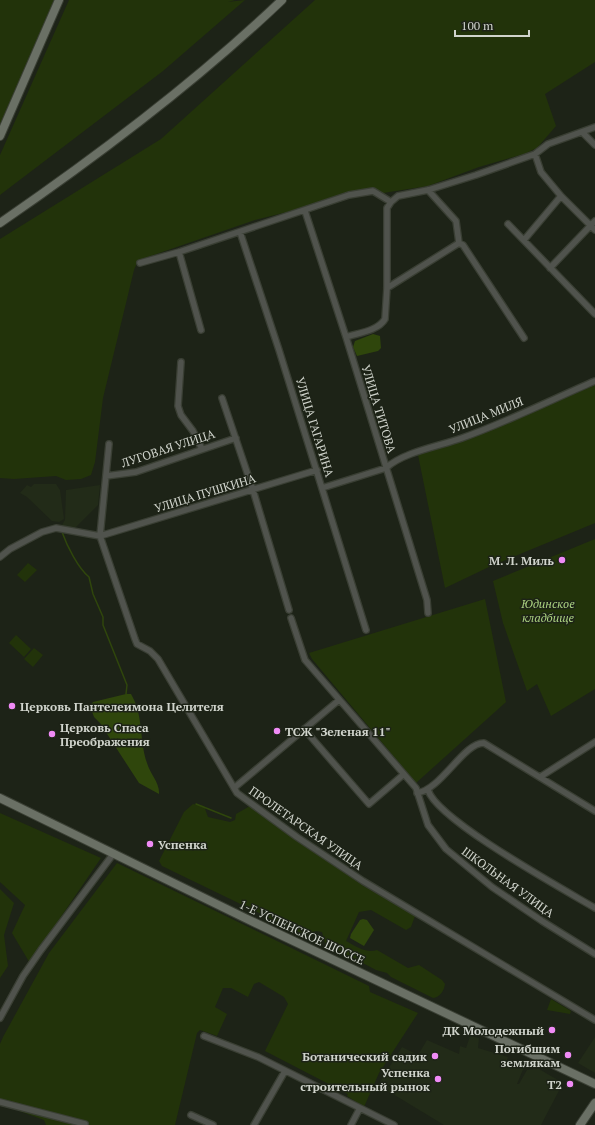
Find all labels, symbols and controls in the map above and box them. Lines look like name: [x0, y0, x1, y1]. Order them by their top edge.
scale bar: [455, 12, 529, 38]
text: 100 m: [461, 18, 494, 33]
street label: УЛИЦА ТИТОВА: [358, 363, 400, 456]
street label: УЛИЦА ГАГАРИНА: [293, 375, 338, 480]
street label: УЛИЦА МИЛЯ: [447, 393, 526, 437]
street label: ЛУГОВАЯ УЛИЦА: [118, 426, 218, 471]
street label: УЛИЦА ПУШКИНА: [153, 470, 258, 516]
place label: М. Л. Миль: [489, 553, 554, 568]
marker: М. Л. Миль: [557, 555, 567, 565]
park label: Юдинское кладбище: [520, 596, 575, 625]
place label: Церковь Пантелеимона Целителя: [20, 699, 224, 714]
marker: Церковь Пантелеимона Целителя: [7, 701, 17, 711]
place label: Церковь Спаса Преображения: [60, 720, 150, 749]
place label: ТСЖ "Зеленая 11": [285, 724, 391, 739]
marker: ТСЖ "Зеленая 11": [272, 726, 282, 736]
marker: Церковь Спаса Преображения: [47, 729, 57, 739]
street label: ПРОЛЕТАРСКАЯ УЛИЦА: [246, 783, 366, 873]
place label: Успенка: [158, 837, 207, 852]
marker: Успенка: [145, 839, 155, 849]
street label: ШКОЛЬНАЯ УЛИЦА: [459, 843, 558, 921]
street label: 1-Е УСПЕНСКОЕ ШОССЕ: [237, 896, 367, 968]
place label: ДК Молодежный: [442, 1023, 544, 1038]
marker: ДК Молодежный: [547, 1025, 557, 1035]
place label: Погибшим землякам: [495, 1041, 560, 1070]
place label: Ботанический садик: [302, 1049, 428, 1064]
marker: Погибшим землякам: [563, 1050, 573, 1060]
marker: Ботанический садик: [430, 1051, 440, 1061]
place label: Успенка строительный рынок: [300, 1065, 431, 1094]
marker: Успенка строительный рынок: [433, 1074, 443, 1084]
place label: T2: [547, 1077, 562, 1092]
marker: T2: [565, 1079, 575, 1089]

